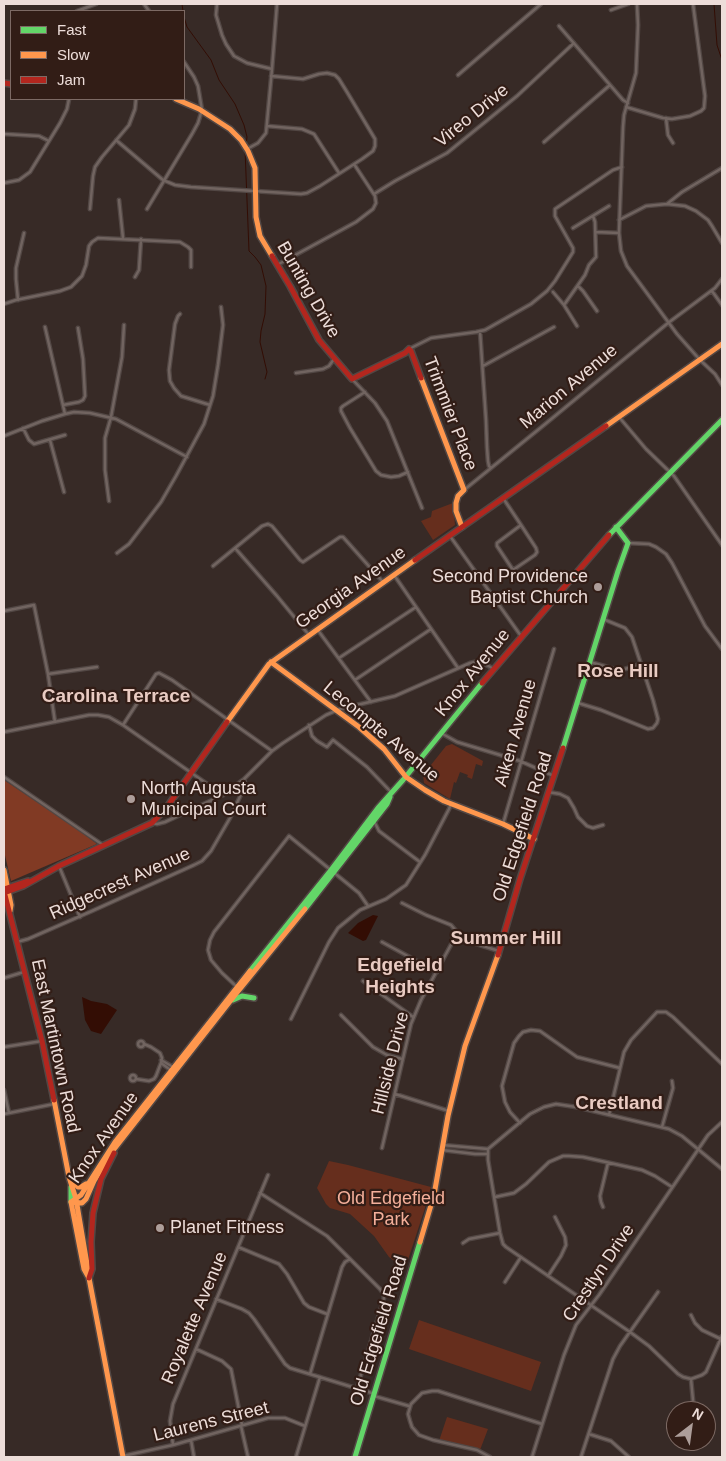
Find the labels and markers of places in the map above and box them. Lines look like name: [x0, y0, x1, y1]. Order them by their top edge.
place label: Second Providence Baptist Church: [432, 566, 588, 608]
marker: Second Providence Baptist Church: [592, 581, 604, 593]
place label: North Augusta Municipal Court: [141, 778, 266, 821]
marker: North Augusta Municipal Court: [125, 793, 137, 805]
place label: Planet Fitness: [170, 1217, 284, 1239]
marker: Planet Fitness: [154, 1222, 166, 1234]

